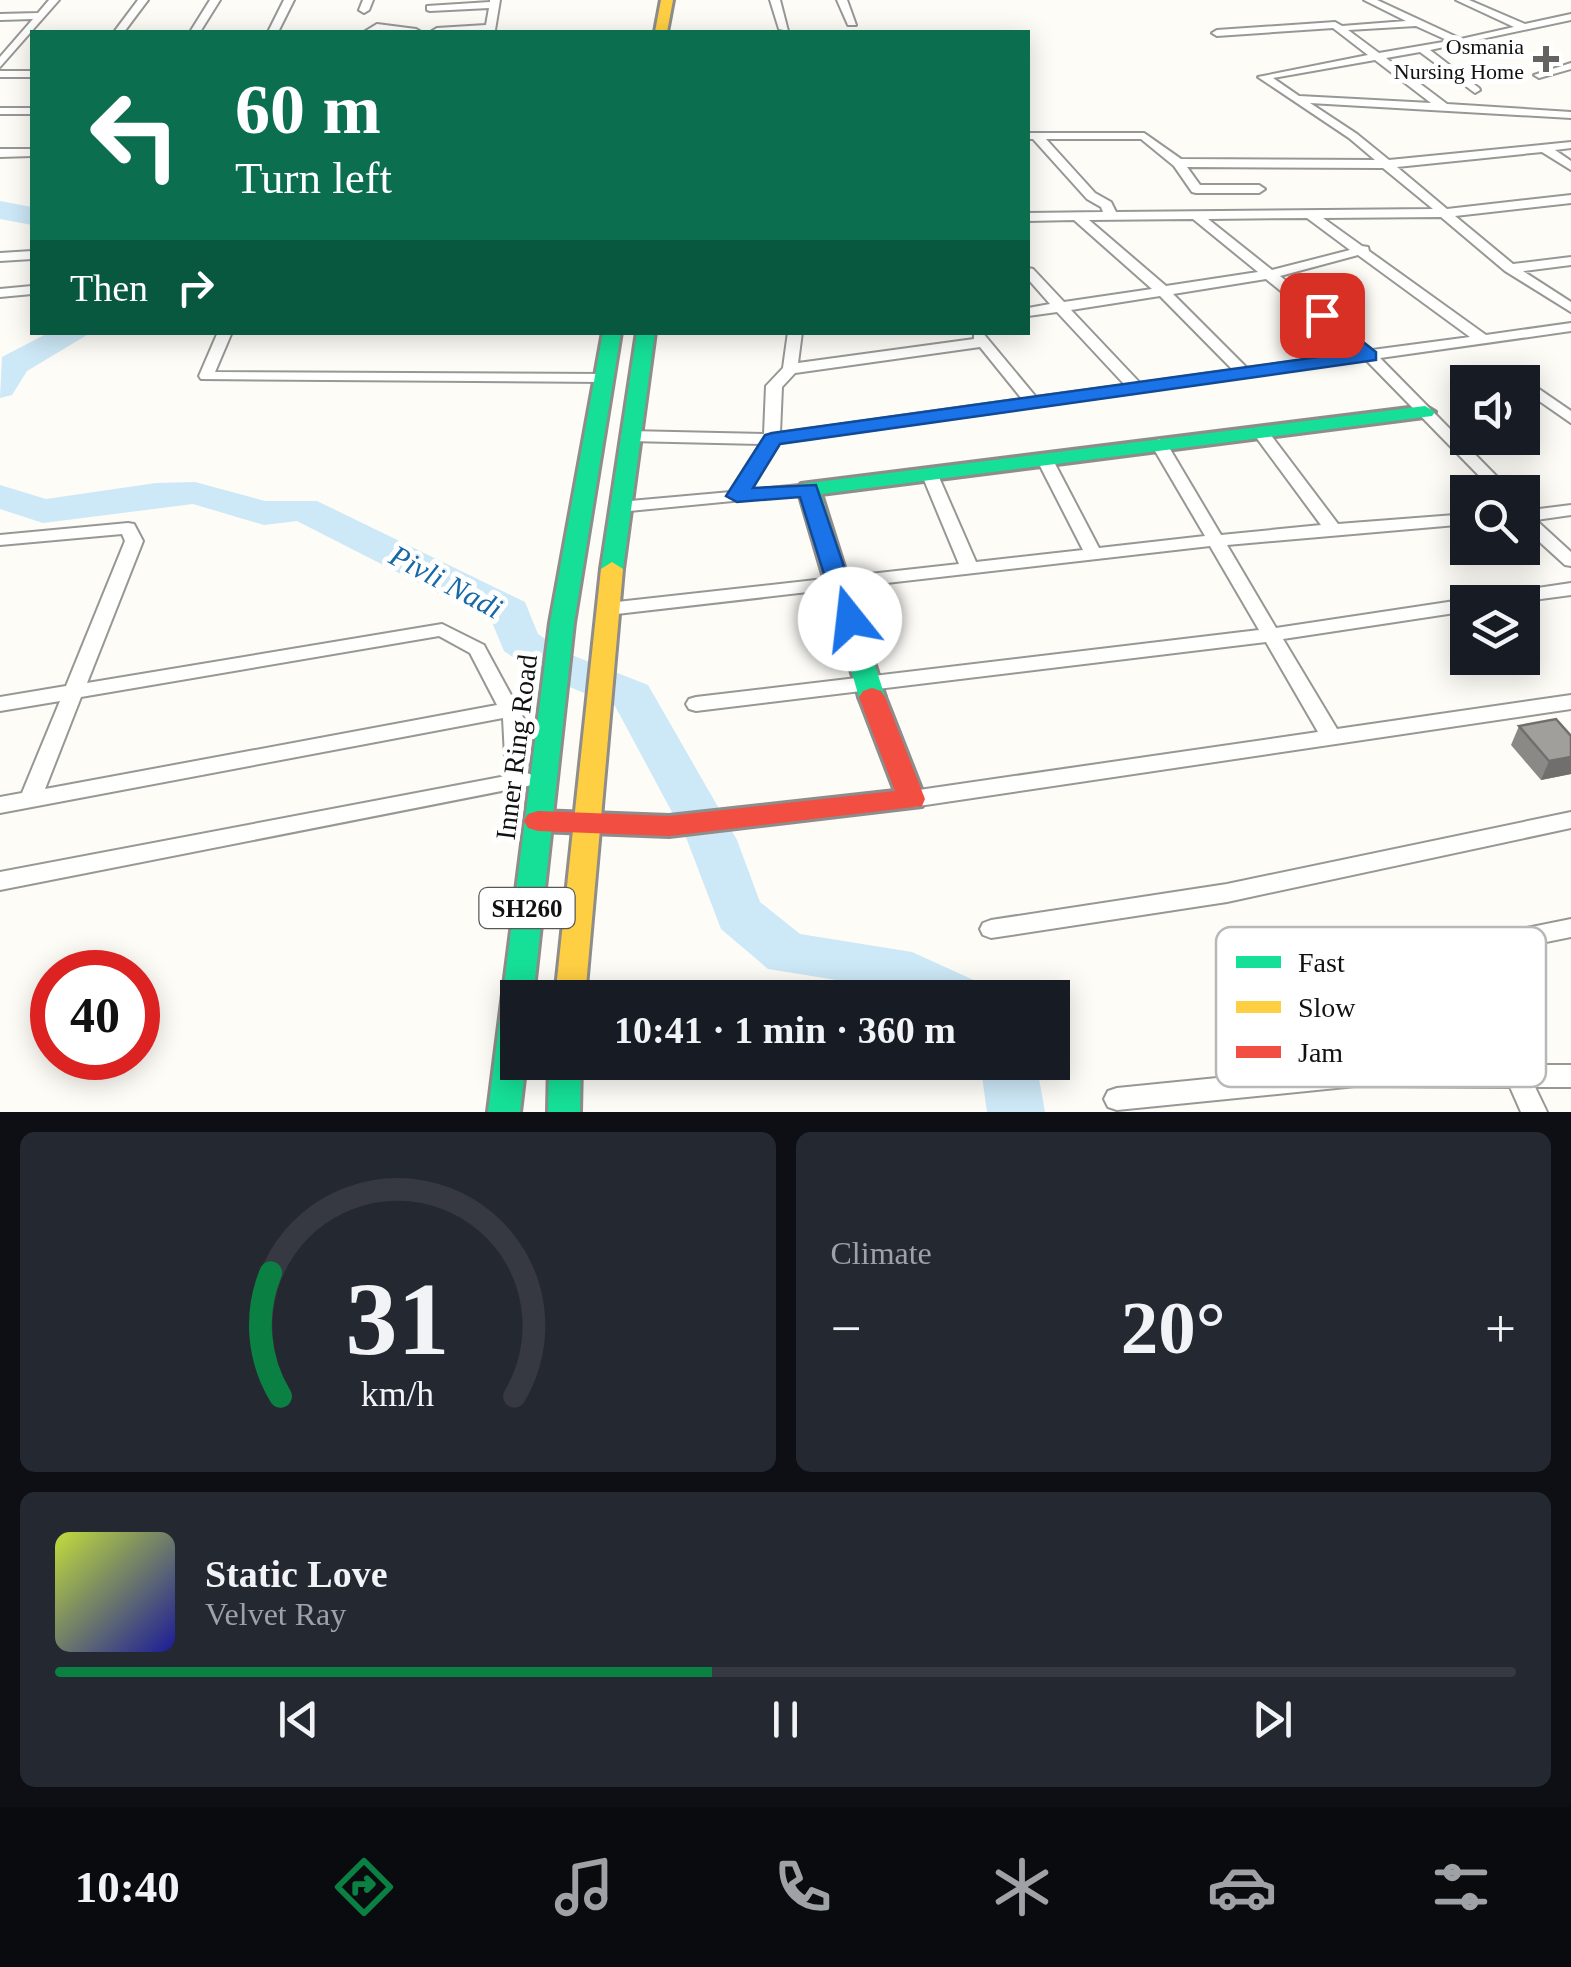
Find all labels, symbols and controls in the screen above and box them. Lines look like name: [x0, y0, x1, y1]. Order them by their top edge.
place label: Osmania Nursing Home: [1394, 34, 1524, 84]
marker: Osmania Nursing Home: [1533, 46, 1559, 72]
icon: left: [70, 70, 200, 200]
text: 60 m: [235, 71, 381, 148]
text: Turn left: [235, 153, 392, 203]
icon: right: [168, 260, 223, 315]
text: Then: [70, 267, 148, 309]
pin: [1280, 273, 1365, 358]
icon: arrive: [1295, 288, 1350, 343]
map controls: [1450, 365, 1540, 675]
button: sound: [1450, 365, 1540, 455]
button: search: [1450, 475, 1540, 565]
water label: Pivli Nadi: [384, 538, 508, 625]
position arrow: [798, 567, 902, 671]
button: layers: [1450, 585, 1540, 675]
street label: Inner Ring Road: [490, 653, 543, 842]
road number: SH260: [480, 888, 574, 928]
legend: [1216, 927, 1546, 1087]
text: Fast: [1298, 947, 1345, 978]
speed limit sign: 40: [30, 950, 160, 1080]
text: Slow: [1298, 992, 1356, 1023]
text: 10:41 · 1 min · 360 m: [614, 1009, 956, 1051]
text: Jam: [1298, 1037, 1343, 1068]
text: Climate: [831, 1235, 932, 1271]
text: 31: [346, 1261, 450, 1376]
text: 20°: [1121, 1286, 1226, 1369]
text: −: [831, 1298, 862, 1359]
text: +: [1485, 1298, 1516, 1359]
text: km/h: [361, 1374, 435, 1414]
text: Static Love: [205, 1553, 388, 1595]
text: Velvet Ray: [205, 1596, 346, 1632]
icon: previous: [271, 1692, 326, 1747]
icon: pause: [758, 1692, 813, 1747]
icon: next: [1245, 1692, 1300, 1747]
icon: directions: [329, 1852, 399, 1922]
icon: music: [549, 1852, 619, 1922]
icon: phone: [768, 1852, 838, 1922]
icon: climate: [987, 1852, 1057, 1922]
icon: car: [1207, 1852, 1277, 1922]
icon: filters: [1426, 1852, 1496, 1922]
text: 10:40: [75, 1862, 180, 1912]

